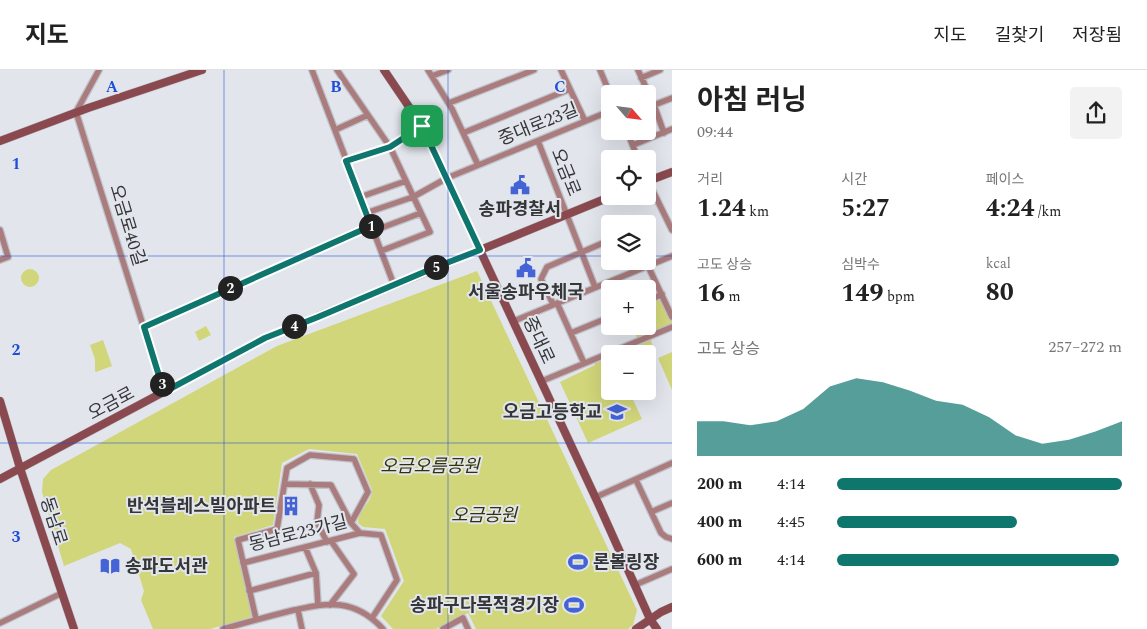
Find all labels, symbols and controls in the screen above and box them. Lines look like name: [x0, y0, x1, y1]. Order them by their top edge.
text: 지도: [25, 18, 69, 54]
text: 지도: [934, 22, 967, 49]
text: 길찾기: [995, 22, 1044, 49]
text: 저장됨: [1072, 22, 1122, 49]
text: A: [106, 75, 119, 99]
text: B: [330, 75, 342, 99]
text: C: [554, 75, 566, 99]
text: 아침 러닝: [697, 79, 807, 122]
north arrow: [601, 85, 656, 140]
map controls: [601, 85, 656, 400]
button: share: [1070, 87, 1122, 139]
street label: 중대로23길: [494, 96, 582, 153]
pin: [401, 105, 443, 147]
icon: arrive: [408, 112, 436, 140]
text: 09:44: [697, 120, 733, 144]
street label: 오금로: [544, 144, 587, 200]
button: locate: [601, 150, 656, 205]
text: 1: [12, 152, 20, 176]
text: 거리: [697, 169, 723, 190]
text: 시간: [841, 169, 867, 190]
text: 페이스: [986, 169, 1024, 190]
public building icon: 송파경찰서: [509, 174, 531, 196]
street label: 오금로40길: [102, 181, 153, 269]
text: 1.24: [697, 190, 746, 228]
text: 5:27: [841, 190, 890, 228]
text: 4:24: [986, 190, 1034, 228]
place label: 송파경찰서: [479, 196, 561, 223]
text: km: [746, 201, 769, 222]
text: /km: [1034, 201, 1061, 222]
pin: 1: [358, 214, 384, 238]
button: layers: [601, 215, 656, 270]
text: 1: [368, 216, 375, 237]
text: kcal: [986, 253, 1011, 274]
pin: 5: [424, 254, 448, 280]
text: 고도 상승: [697, 254, 752, 275]
text: 심박수: [841, 254, 880, 275]
text: 5: [433, 257, 440, 278]
public building icon: 서울송파우체국: [515, 257, 537, 279]
text: 80: [986, 274, 1014, 312]
text: 16: [697, 275, 725, 313]
text: 149: [841, 275, 883, 313]
pin: 2: [218, 276, 242, 300]
text: 2: [227, 278, 234, 299]
place label: 서울송파우체국: [468, 279, 584, 306]
button: +: [601, 280, 656, 335]
text: m: [725, 286, 741, 307]
text: bpm: [883, 286, 915, 307]
street label: 중대로: [516, 312, 561, 368]
pin: 4: [282, 314, 306, 338]
text: 4: [291, 316, 298, 337]
text: 257–272 m: [1048, 335, 1122, 359]
text: 고도 상승: [697, 337, 760, 361]
text: 2: [12, 338, 21, 362]
button: −: [601, 345, 656, 400]
pin: 3: [150, 372, 174, 396]
text: 3: [159, 374, 166, 395]
street label: 오금로: [83, 380, 140, 427]
place label: 오금고등학교: [503, 399, 602, 426]
school or university icon: 오금고등학교: [606, 401, 628, 423]
park label: 오금오름공원: [380, 453, 481, 480]
text: 200 m: [697, 472, 742, 496]
text: 4:14: [777, 472, 805, 496]
street label: 동남로: [33, 493, 74, 549]
place label: 반석블레스빌아파트: [127, 493, 276, 520]
building icon: 반석블레스빌아파트: [280, 495, 302, 517]
park label: 오금공원: [451, 502, 519, 529]
street label: 동남로23가길: [246, 508, 350, 559]
text: 400 m: [697, 510, 742, 534]
text: 4:45: [777, 510, 805, 534]
text: 3: [12, 525, 21, 549]
text: 600 m: [697, 548, 742, 572]
text: 4:14: [777, 548, 805, 572]
place label: 론볼링장: [593, 549, 660, 576]
sports icon: 론볼링장: [567, 551, 589, 573]
place label: 송파도서관: [125, 553, 208, 580]
library icon: 송파도서관: [99, 555, 121, 577]
place label: 송파구다목적경기장: [410, 592, 559, 619]
sports icon: 송파구다목적경기장: [563, 594, 585, 616]

